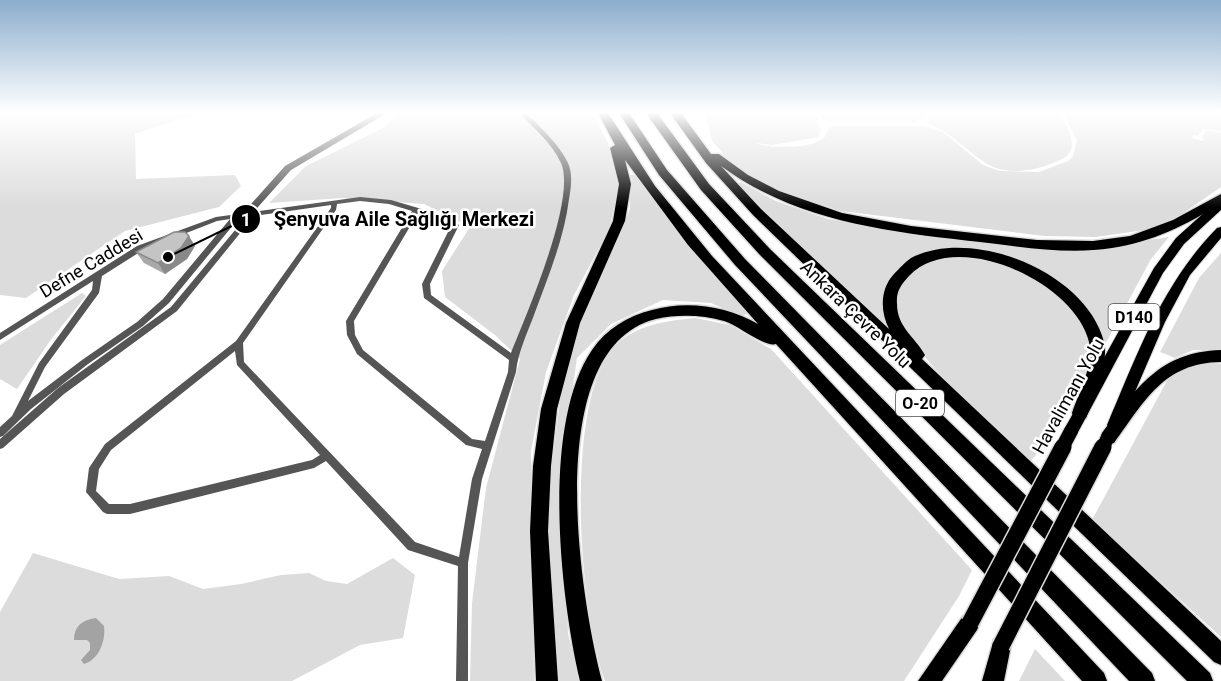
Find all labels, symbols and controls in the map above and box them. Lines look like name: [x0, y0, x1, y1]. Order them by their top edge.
callout: Şenyuva Aile Sağlığı Merkezi: [231, 200, 546, 238]
text: Şenyuva Aile Sağlığı Merkezi: [274, 207, 534, 231]
text: 1: [241, 209, 251, 230]
street label: Defne Caddesi: [36, 224, 146, 302]
street label: Ankara Çevre Yolu: [796, 256, 916, 372]
road number: D140: [1108, 304, 1160, 330]
street label: Havalimanı Yolu: [1028, 335, 1108, 457]
road number: O-20: [896, 390, 944, 416]

